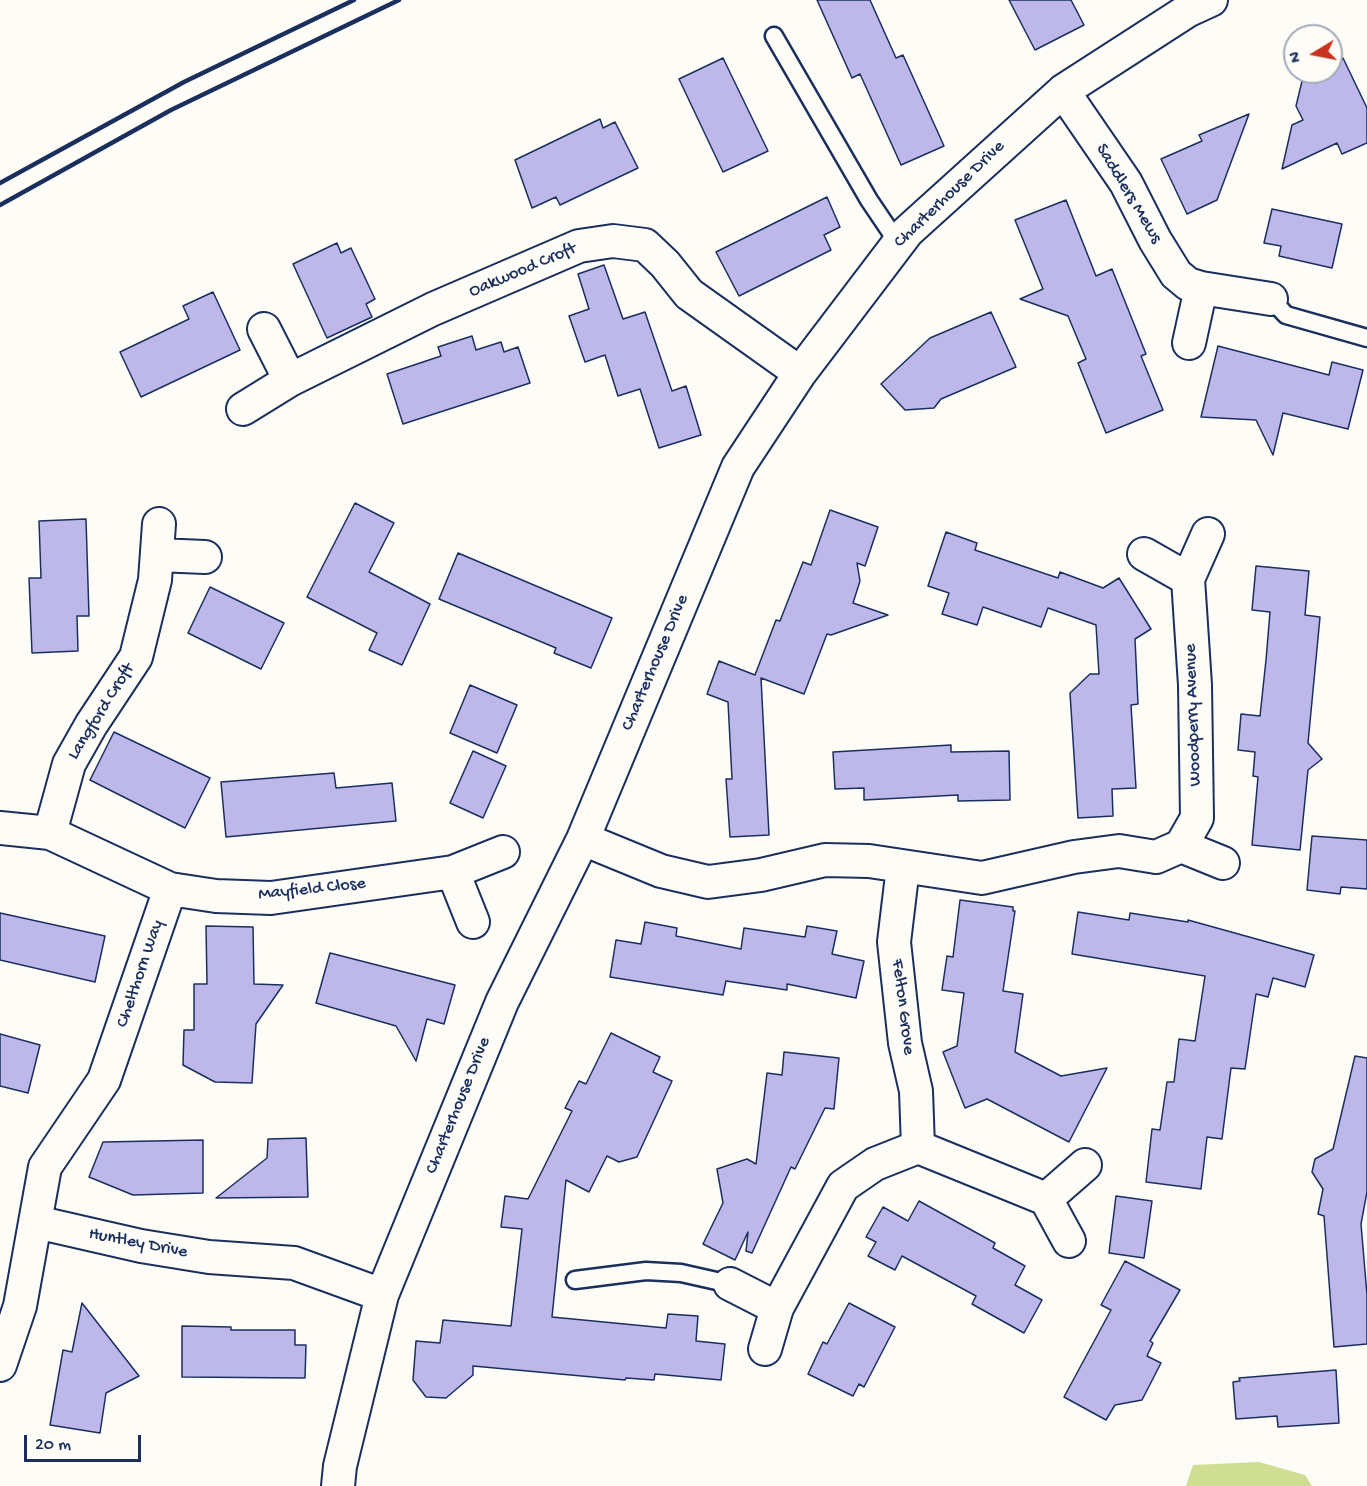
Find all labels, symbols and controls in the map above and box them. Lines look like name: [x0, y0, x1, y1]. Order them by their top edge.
north arrow: [1283, 24, 1343, 84]
text: N: [1286, 50, 1307, 64]
street label: Charterhouse Drive: [890, 137, 1010, 253]
street label: Saddlers Mews: [1090, 140, 1166, 248]
street label: Oakwood Croft: [466, 239, 580, 303]
street label: Charterhouse Drive: [618, 592, 694, 734]
street label: Woodperry Avenue: [1181, 643, 1207, 787]
street label: Langford Croft: [64, 660, 140, 764]
street label: Mayfield Close: [257, 874, 367, 906]
street label: Chelthorn Way: [112, 917, 170, 1031]
street label: Felton Grove: [885, 958, 919, 1056]
street label: Charterhouse Drive: [422, 1034, 496, 1178]
street label: Huntley Drive: [87, 1224, 189, 1264]
scale bar: [27, 1423, 144, 1461]
text: 20 m: [35, 1435, 71, 1456]

